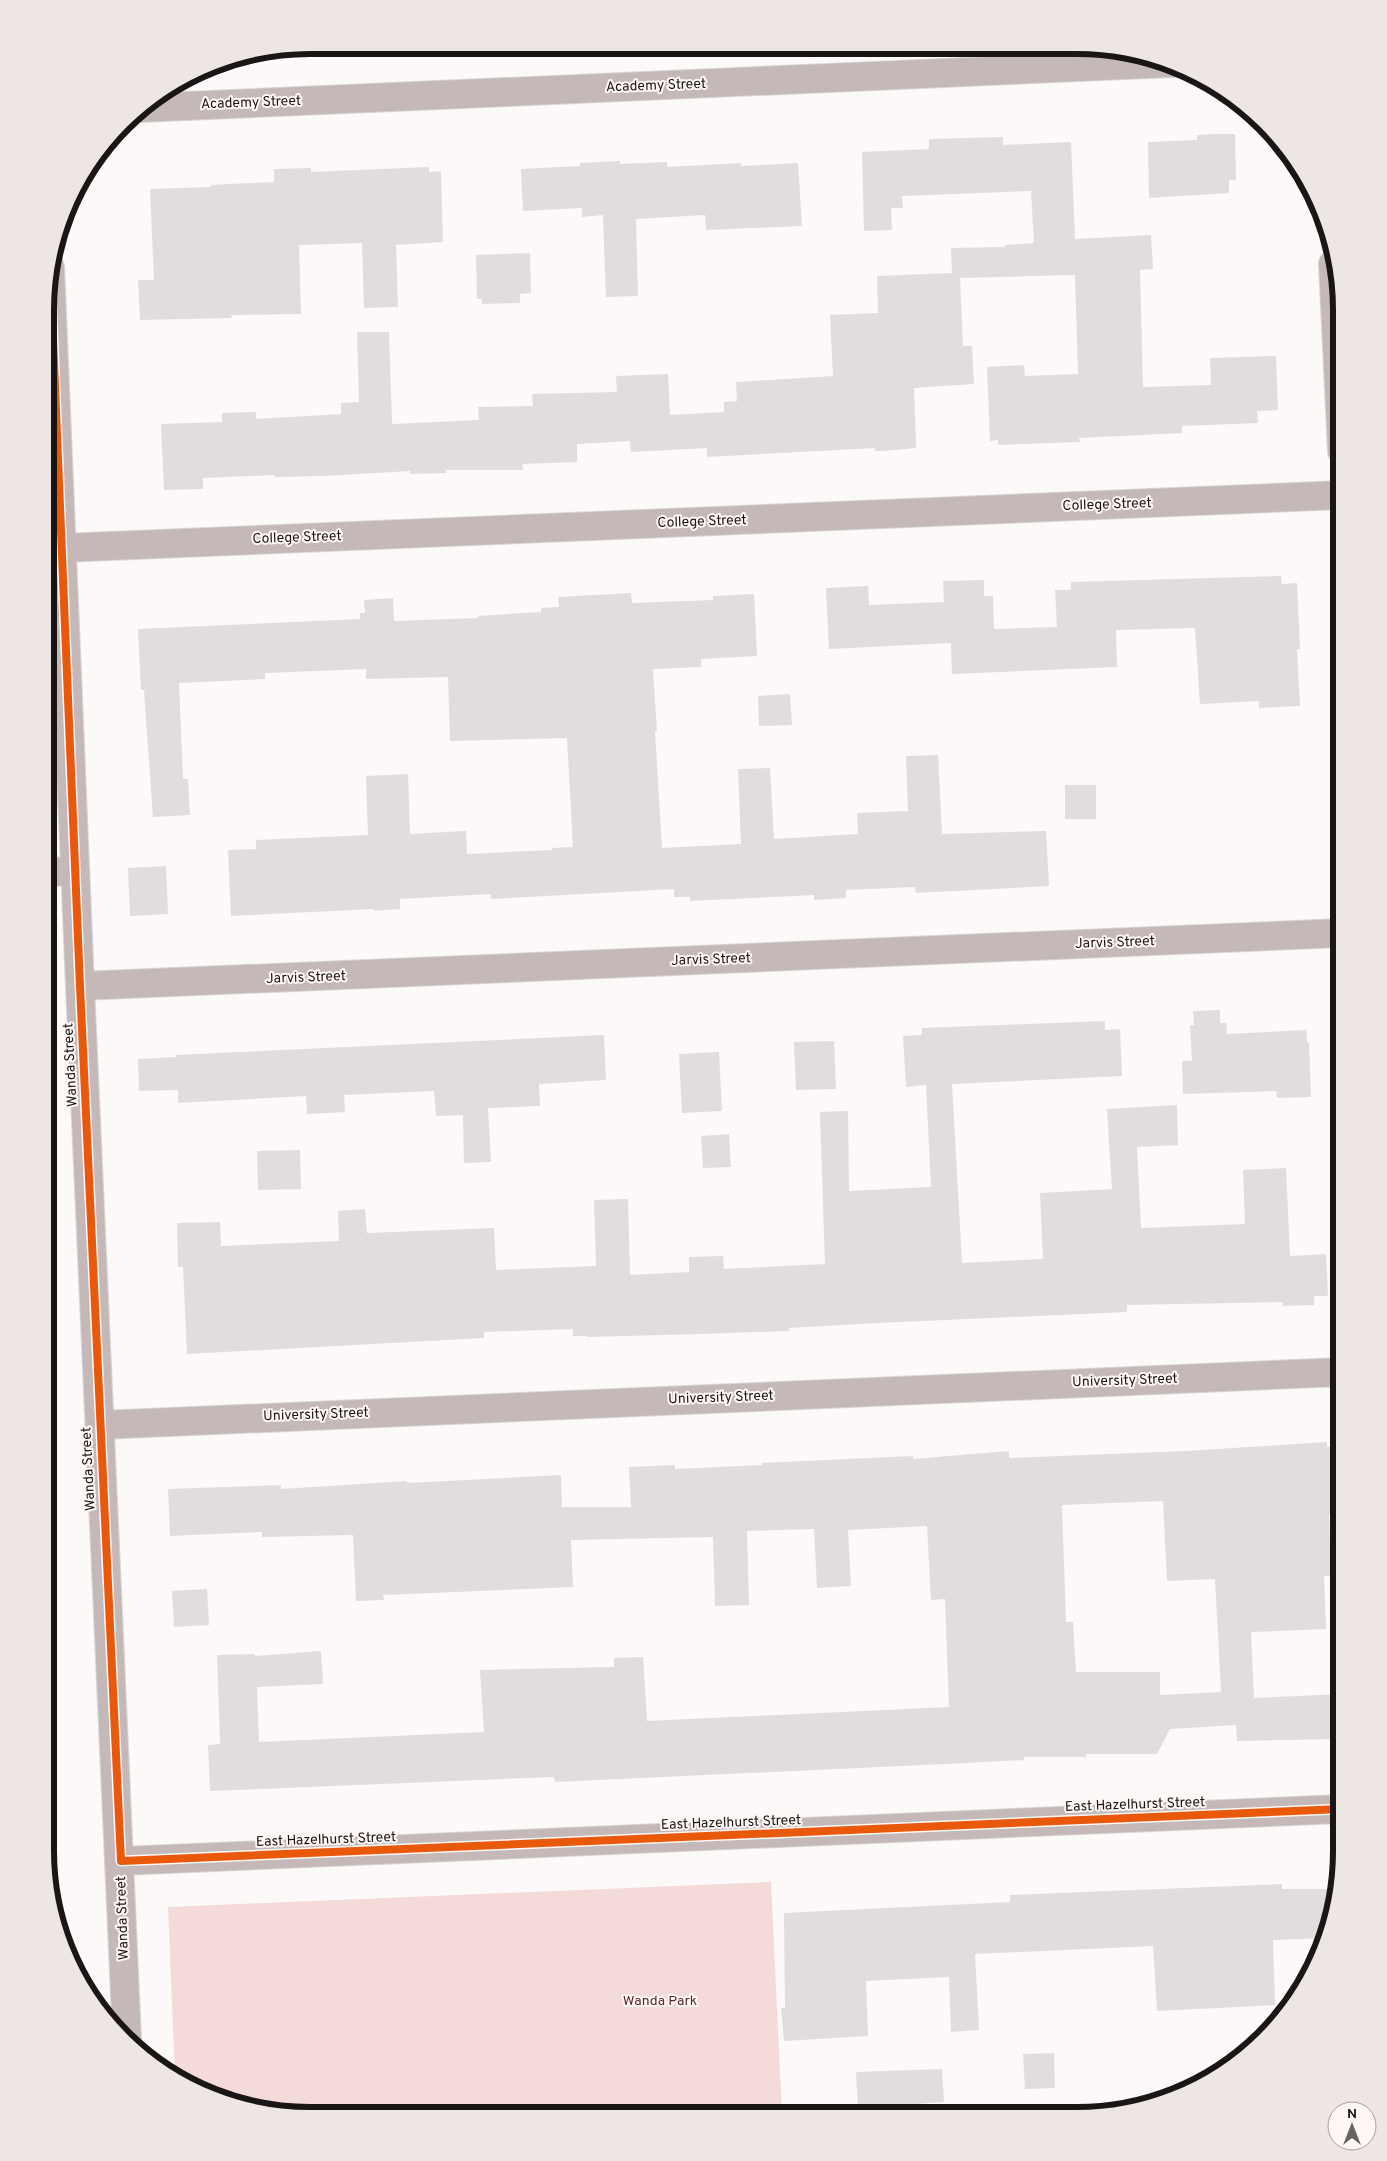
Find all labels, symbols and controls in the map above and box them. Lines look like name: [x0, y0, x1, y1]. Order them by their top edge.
street label: Academy Street: [606, 76, 706, 96]
street label: Academy Street: [201, 93, 301, 113]
street label: College Street: [1062, 495, 1152, 515]
street label: College Street: [657, 512, 747, 532]
street label: College Street: [252, 528, 342, 548]
street label: Jarvis Street: [1075, 933, 1155, 953]
street label: Jarvis Street: [671, 950, 751, 970]
street label: Jarvis Street: [266, 968, 346, 988]
street label: Wanda Street: [60, 1023, 82, 1107]
street label: University Street: [1072, 1371, 1178, 1391]
street label: University Street: [668, 1388, 774, 1408]
street label: University Street: [263, 1405, 369, 1425]
street label: Wanda Street: [78, 1427, 100, 1511]
street label: East Hazelhurst Street: [1065, 1794, 1205, 1816]
street label: East Hazelhurst Street: [661, 1812, 801, 1834]
street label: East Hazelhurst Street: [256, 1829, 396, 1851]
street label: Wanda Street: [113, 1876, 133, 1960]
park label: Wanda Park: [623, 1993, 697, 2010]
north arrow: [1327, 2101, 1377, 2151]
text: N: [1347, 2106, 1357, 2123]

